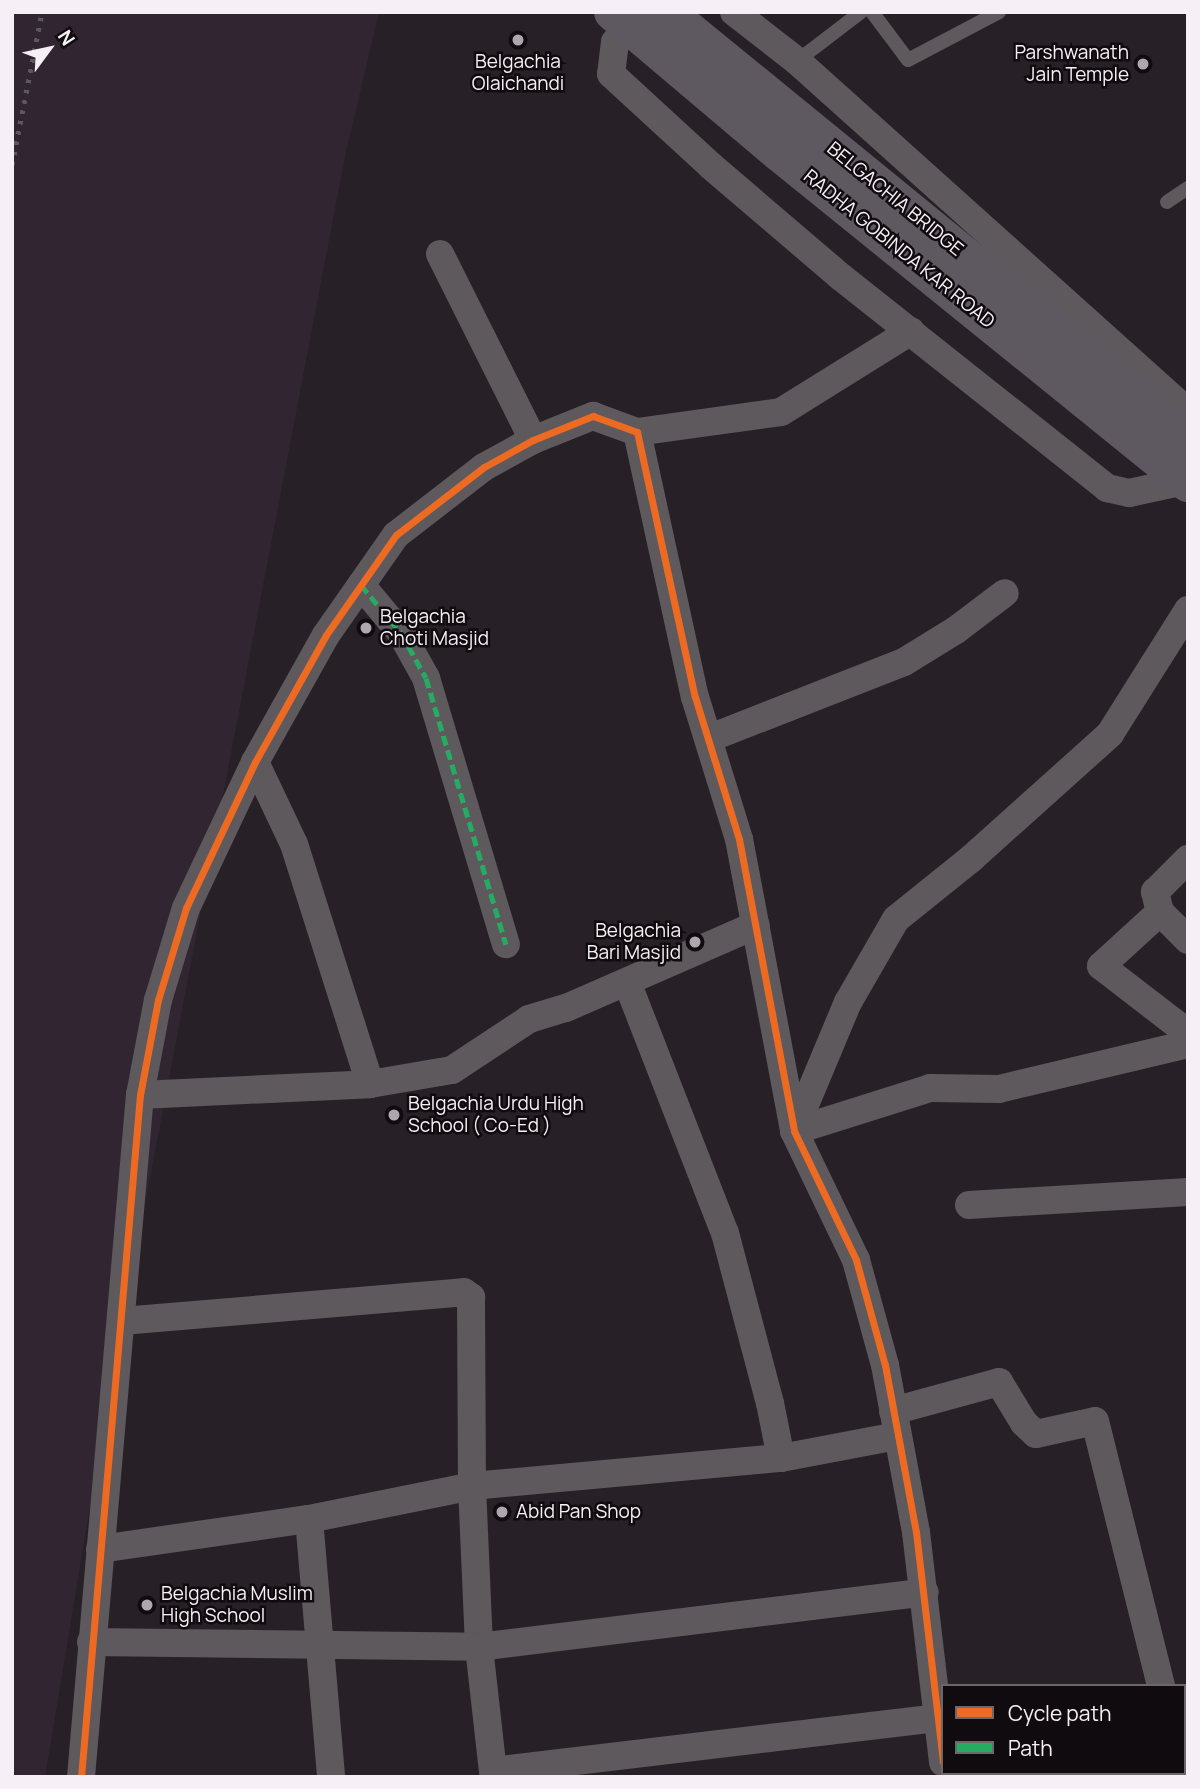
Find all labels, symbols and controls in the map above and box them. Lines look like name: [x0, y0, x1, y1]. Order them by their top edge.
north arrow: [14, 14, 84, 84]
text: N: [52, 25, 81, 50]
marker: Belgachia Olaichandi: [510, 32, 526, 48]
place label: Parshwanath Jain Temple: [1014, 42, 1129, 86]
place label: Belgachia Olaichandi: [472, 51, 564, 95]
marker: Parshwanath Jain Temple: [1135, 56, 1151, 72]
street label: BELGACHIA BRIDGE: [822, 137, 968, 261]
street label: RADHA GOBINDA KAR ROAD: [799, 165, 999, 333]
place label: Belgachia Choti Masjid: [380, 606, 489, 650]
marker: Belgachia Choti Masjid: [358, 620, 374, 636]
place label: Belgachia Bari Masjid: [587, 920, 681, 964]
marker: Belgachia Bari Masjid: [687, 934, 703, 950]
place label: Belgachia Urdu High School ( Co-Ed ): [408, 1093, 584, 1137]
marker: Belgachia Urdu High School ( Co-Ed ): [386, 1107, 402, 1123]
place label: Abid Pan Shop: [516, 1501, 641, 1523]
marker: Abid Pan Shop: [494, 1504, 510, 1520]
place label: Belgachia Muslim High School: [161, 1583, 313, 1627]
marker: Belgachia Muslim High School: [139, 1597, 155, 1613]
legend: [941, 1684, 1186, 1775]
text: Cycle path: [1008, 1699, 1111, 1727]
text: Path: [1008, 1734, 1053, 1762]

